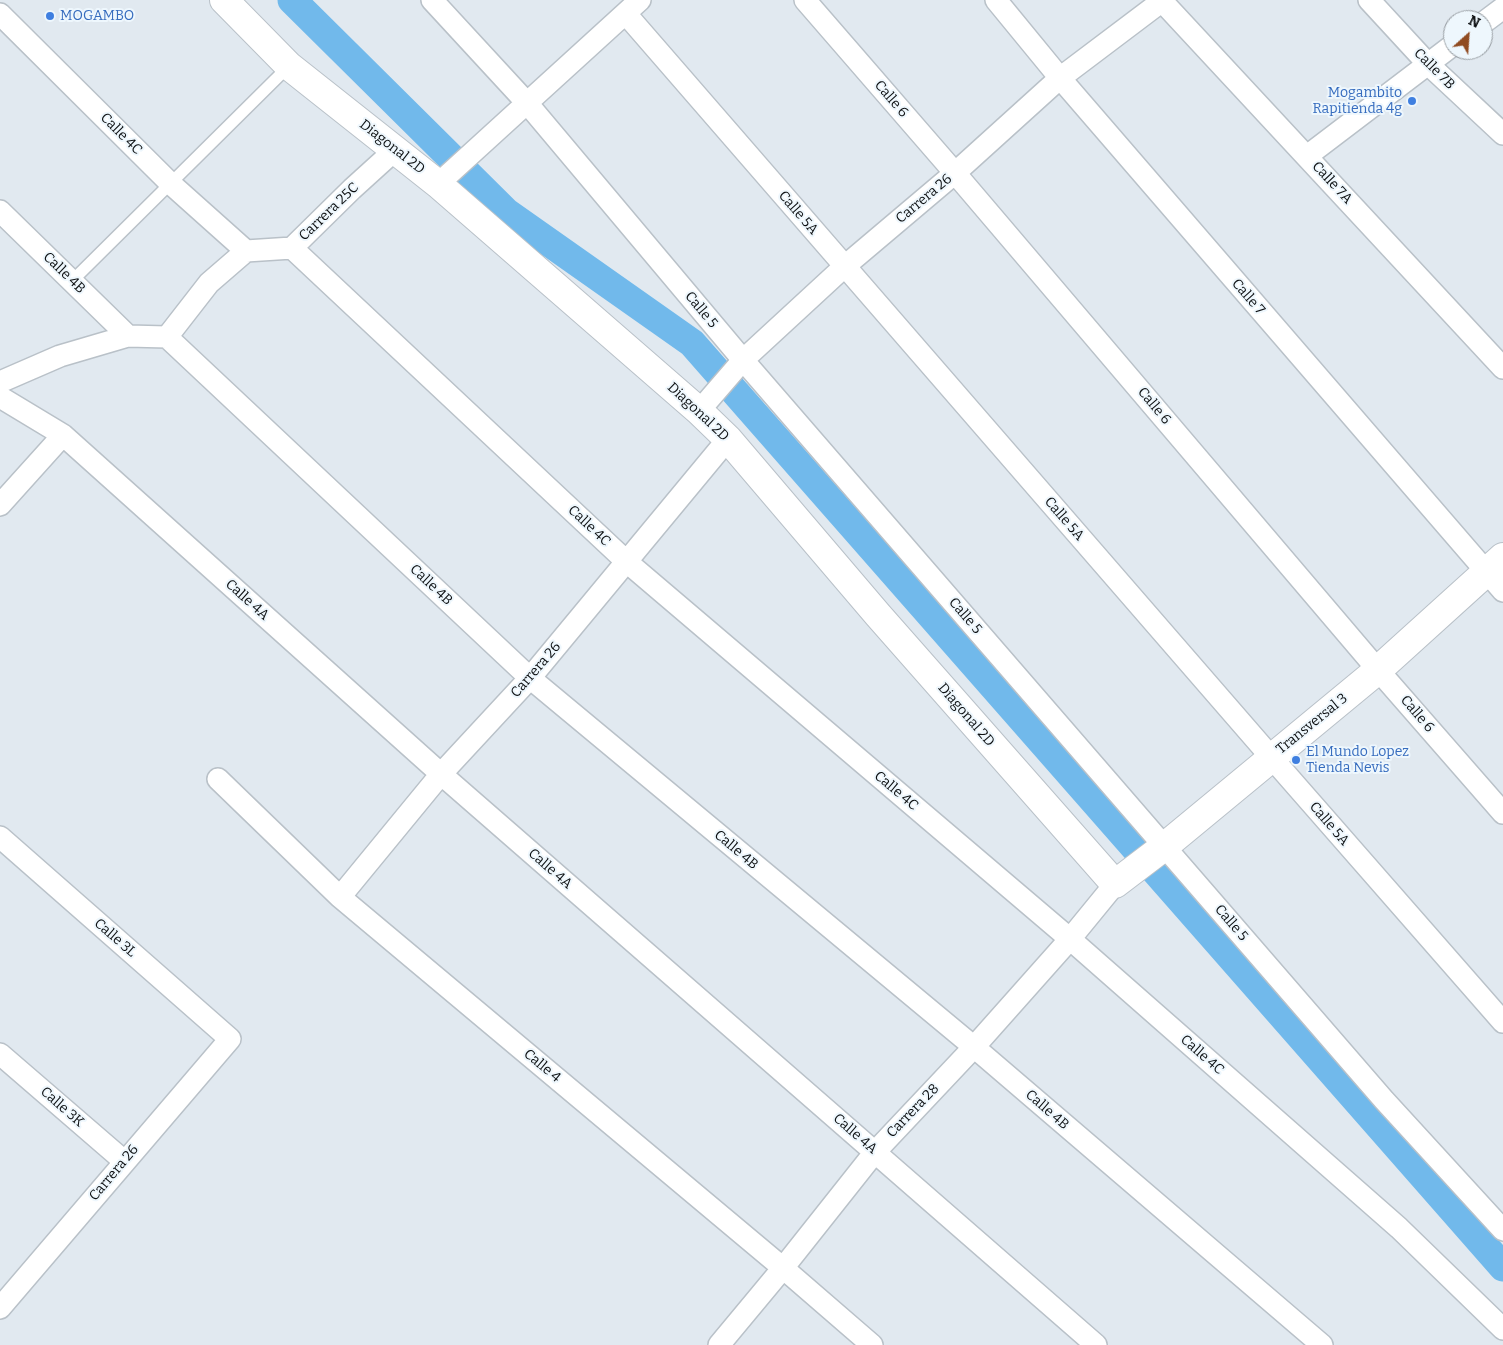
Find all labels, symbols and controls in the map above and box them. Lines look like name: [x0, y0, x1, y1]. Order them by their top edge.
place label: MOGAMBO: [60, 8, 134, 24]
marker: MOGAMBO: [44, 10, 56, 22]
north arrow: [1443, 10, 1493, 60]
text: N: [1466, 12, 1483, 32]
street label: Calle 7B: [1410, 45, 1458, 93]
street label: Calle 6: [871, 77, 911, 121]
place label: Mogambito Rapitienda 4g: [1313, 85, 1402, 118]
marker: Mogambito Rapitienda 4g: [1406, 95, 1418, 107]
street label: Calle 4C: [97, 110, 145, 158]
street label: Diagonal 2D: [356, 116, 428, 178]
street label: Calle 7A: [1308, 158, 1356, 208]
street label: Carrera 26: [893, 171, 955, 227]
street label: Carrera 25C: [296, 179, 362, 245]
street label: Calle 5A: [774, 188, 822, 238]
street label: Calle 4B: [39, 249, 89, 297]
street label: Calle 7: [1228, 276, 1268, 318]
street label: Calle 5: [681, 288, 721, 332]
street label: Diagonal 2D: [664, 379, 732, 445]
street label: Calle 6: [1134, 384, 1174, 428]
street label: Calle 5A: [1040, 494, 1088, 544]
street label: Calle 4C: [564, 502, 614, 550]
street label: Calle 4B: [406, 561, 456, 609]
street label: Calle 4A: [222, 576, 272, 624]
street label: Calle 5: [945, 594, 985, 638]
street label: Carrera 26: [507, 639, 565, 701]
street label: Diagonal 2D: [934, 680, 998, 750]
street label: Transversal 3: [1273, 690, 1351, 758]
street label: Calle 6: [1397, 692, 1437, 736]
place label: El Mundo Lopez Tienda Nevis: [1306, 744, 1409, 776]
marker: El Mundo Lopez Tienda Nevis: [1290, 754, 1302, 766]
street label: Calle 4C: [871, 768, 921, 814]
street label: Calle 5A: [1305, 799, 1353, 849]
street label: Calle 4B: [711, 827, 761, 873]
street label: Calle 4A: [524, 845, 576, 893]
street label: Calle 5: [1211, 901, 1251, 945]
street label: Calle 3L: [91, 915, 139, 961]
street label: Calle 4C: [1177, 1032, 1227, 1078]
street label: Calle 4: [520, 1046, 564, 1086]
street label: Carrera 28: [883, 1081, 943, 1141]
street label: Calle 3K: [37, 1083, 87, 1131]
street label: Calle 4B: [1022, 1087, 1072, 1133]
street label: Calle 4A: [829, 1110, 881, 1158]
street label: Carrera 26: [86, 1142, 142, 1204]

